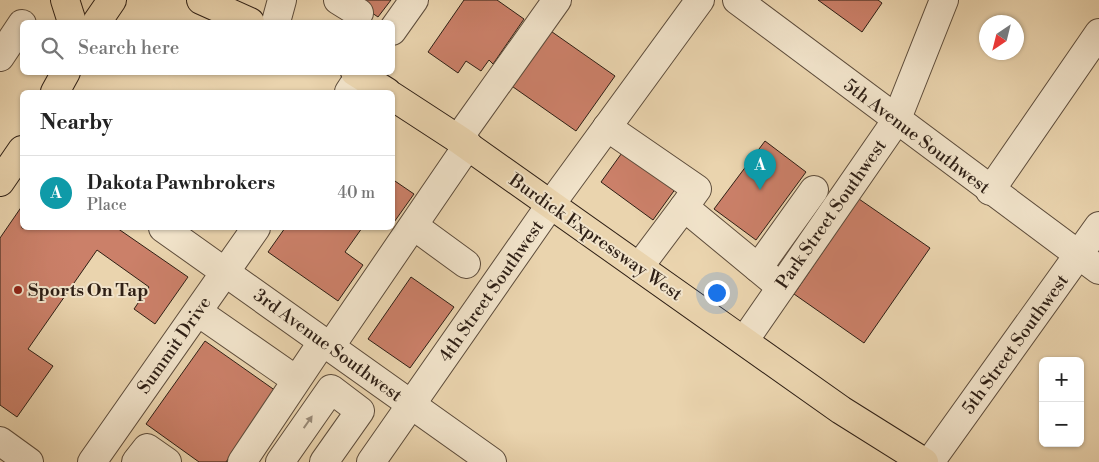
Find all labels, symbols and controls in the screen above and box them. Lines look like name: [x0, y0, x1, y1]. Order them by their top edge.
north arrow: [979, 15, 1024, 60]
search box: [20, 20, 395, 75]
icon: search: [38, 34, 66, 62]
text: Search here: [78, 36, 179, 60]
street label: 5th Avenue Southwest: [839, 74, 995, 199]
text: Nearby: [40, 110, 113, 136]
street label: Park Street Southwest: [771, 134, 892, 294]
pin: A: [744, 149, 776, 190]
street label: Burdick Expressway West: [504, 168, 687, 306]
text: Dakota Pawnbrokers: [87, 171, 275, 195]
text: A: [50, 183, 62, 203]
text: 40 m: [338, 183, 375, 203]
text: Place: [87, 195, 127, 215]
street label: 4th Street Southwest: [434, 215, 549, 367]
street label: 5th Street Southwest: [957, 269, 1074, 419]
place label: Sports On Tap: [28, 279, 148, 302]
your location: [704, 280, 730, 306]
marker: Sports On Tap: [12, 284, 24, 296]
street label: 3rd Avenue Southwest: [249, 284, 407, 407]
street label: Summit Drive: [132, 292, 216, 398]
map controls: [1039, 357, 1084, 447]
button: +: [1039, 357, 1084, 402]
button: −: [1039, 402, 1084, 447]
one-way arrow: [303, 415, 313, 429]

